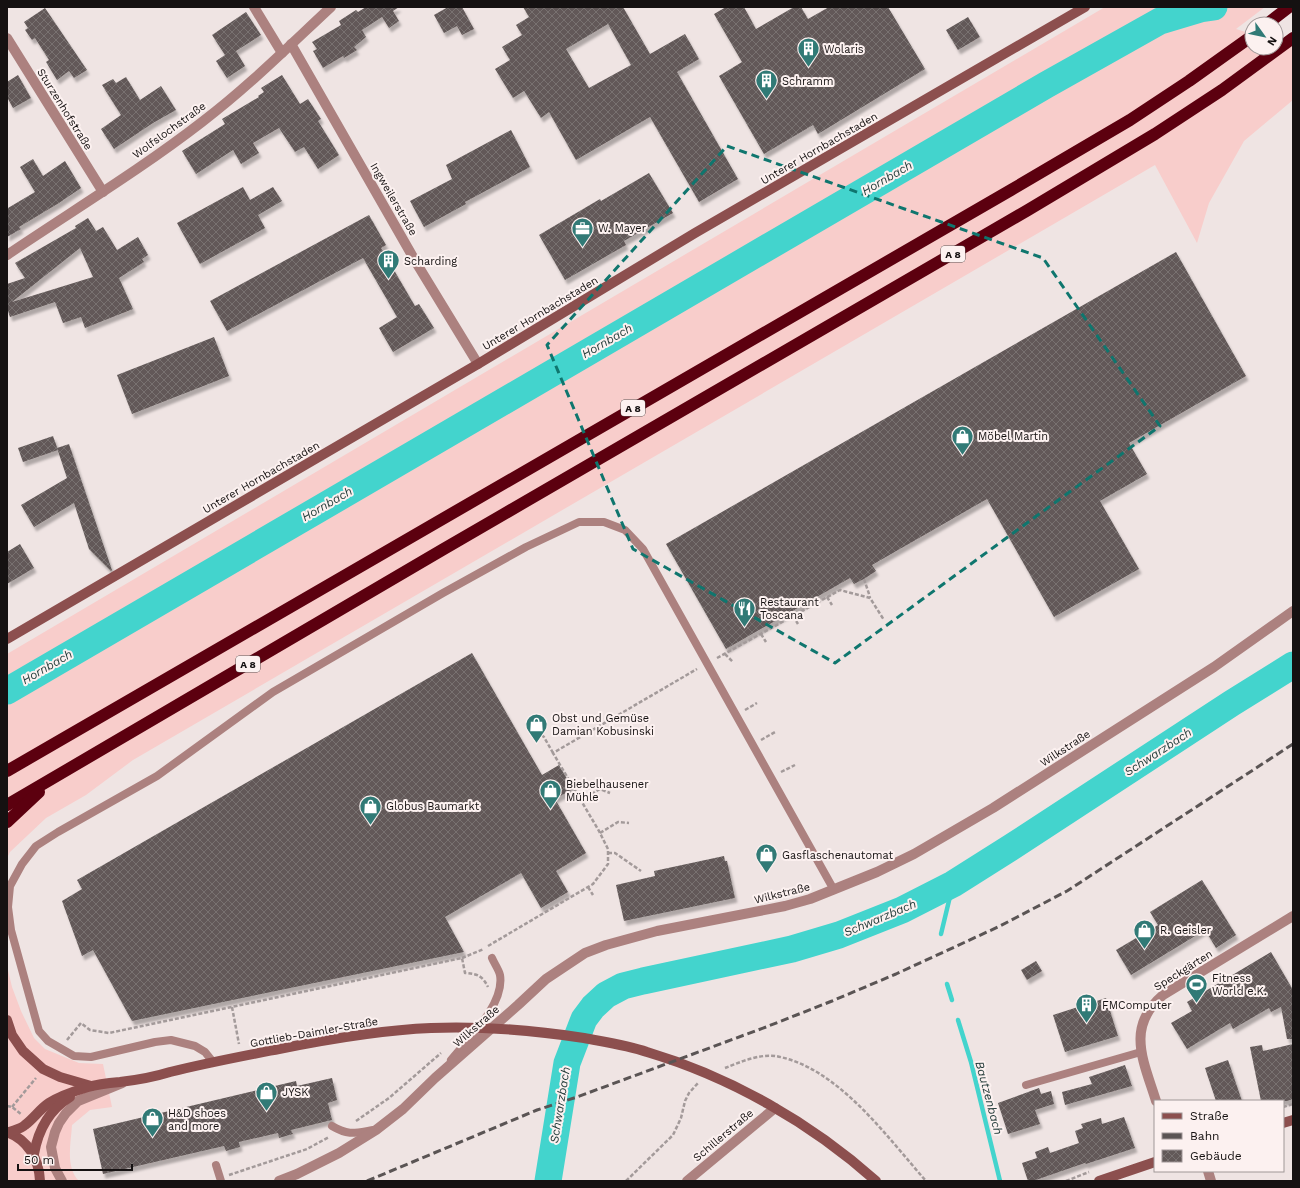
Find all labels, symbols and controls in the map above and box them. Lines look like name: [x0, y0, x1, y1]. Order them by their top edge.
north arrow: [1244, 16, 1284, 56]
text: N: [1264, 34, 1280, 48]
building icon: Wolaris: [795, 36, 821, 69]
place label: Wolaris: [824, 43, 864, 56]
street label: Sturzenhofstraße: [34, 66, 95, 152]
building icon: Schramm: [753, 68, 779, 101]
place label: Schramm: [782, 75, 834, 88]
street label: Wolfslochstraße: [130, 99, 208, 161]
street label: Unterer Hornbachstaden: [759, 110, 880, 187]
water label: Hornbach: [859, 158, 915, 198]
street label: Ingweilerstraße: [367, 160, 420, 238]
office icon: W. Mayer: [569, 215, 595, 248]
place label: W. Mayer: [598, 222, 647, 235]
road number: A 8: [941, 246, 965, 262]
building icon: Scharding: [375, 248, 401, 281]
place label: Scharding: [404, 255, 457, 268]
street label: Unterer Hornbachstaden: [480, 274, 600, 353]
water label: Hornbach: [579, 321, 635, 361]
road number: A 8: [621, 400, 645, 416]
shop icon: Möbel Martin: [949, 423, 975, 456]
place label: Möbel Martin: [978, 430, 1048, 443]
street label: Unterer Hornbachstaden: [201, 439, 322, 516]
water label: Hornbach: [299, 484, 355, 524]
restaurant icon: Restaurant Toscana: [732, 595, 758, 628]
place label: Restaurant Toscana: [760, 596, 819, 622]
water label: Hornbach: [19, 647, 75, 687]
road number: A 8: [236, 656, 260, 672]
shop icon: Obst und Gemüse Damian Kobusinski: [523, 711, 549, 744]
place label: Obst und Gemüse Damian Kobusinski: [552, 712, 654, 738]
water label: Schwarzbach: [1122, 725, 1194, 779]
street label: Wilkstraße: [1038, 727, 1093, 769]
shop icon: Biebelhausener Mühle: [538, 777, 564, 810]
place label: Biebelhausener Mühle: [566, 778, 649, 804]
shop icon: Globus Baumarkt: [357, 793, 383, 826]
place label: Globus Baumarkt: [386, 800, 480, 813]
shop icon: Gasflaschenautomat: [753, 842, 779, 875]
place label: Gasflaschenautomat: [782, 849, 894, 862]
street label: Wilkstraße: [753, 880, 811, 907]
water label: Schwarzbach: [842, 896, 918, 940]
shop icon: R. Geisler: [1131, 917, 1157, 950]
place label: R. Geisler: [1160, 924, 1212, 937]
street label: Speckgärten: [1152, 947, 1215, 994]
sports icon: Fitness World e.K.: [1183, 971, 1209, 1004]
place label: Fitness World e.K.: [1212, 972, 1267, 998]
building icon: FMComputer: [1073, 992, 1099, 1025]
place label: FMComputer: [1102, 999, 1172, 1012]
street label: Wilkstraße: [451, 1003, 502, 1050]
street label: Gottlieb-Daimler-Straße: [249, 1015, 379, 1050]
water label: Bautzenbach: [972, 1060, 1006, 1136]
water label: Schwarzbach: [547, 1066, 573, 1144]
shop icon: JYSK: [253, 1079, 279, 1112]
place label: JYSK: [282, 1086, 309, 1099]
legend: [1154, 1100, 1284, 1172]
shop icon: H&D shoes and more: [139, 1106, 165, 1139]
street label: Schillerstraße: [691, 1106, 756, 1164]
place label: H&D shoes and more: [168, 1107, 226, 1133]
text: Straße: [1190, 1109, 1229, 1123]
text: Bahn: [1190, 1129, 1219, 1143]
scale bar: [18, 1146, 132, 1172]
text: Gebäude: [1190, 1149, 1242, 1163]
text: 50 m: [24, 1153, 54, 1167]

